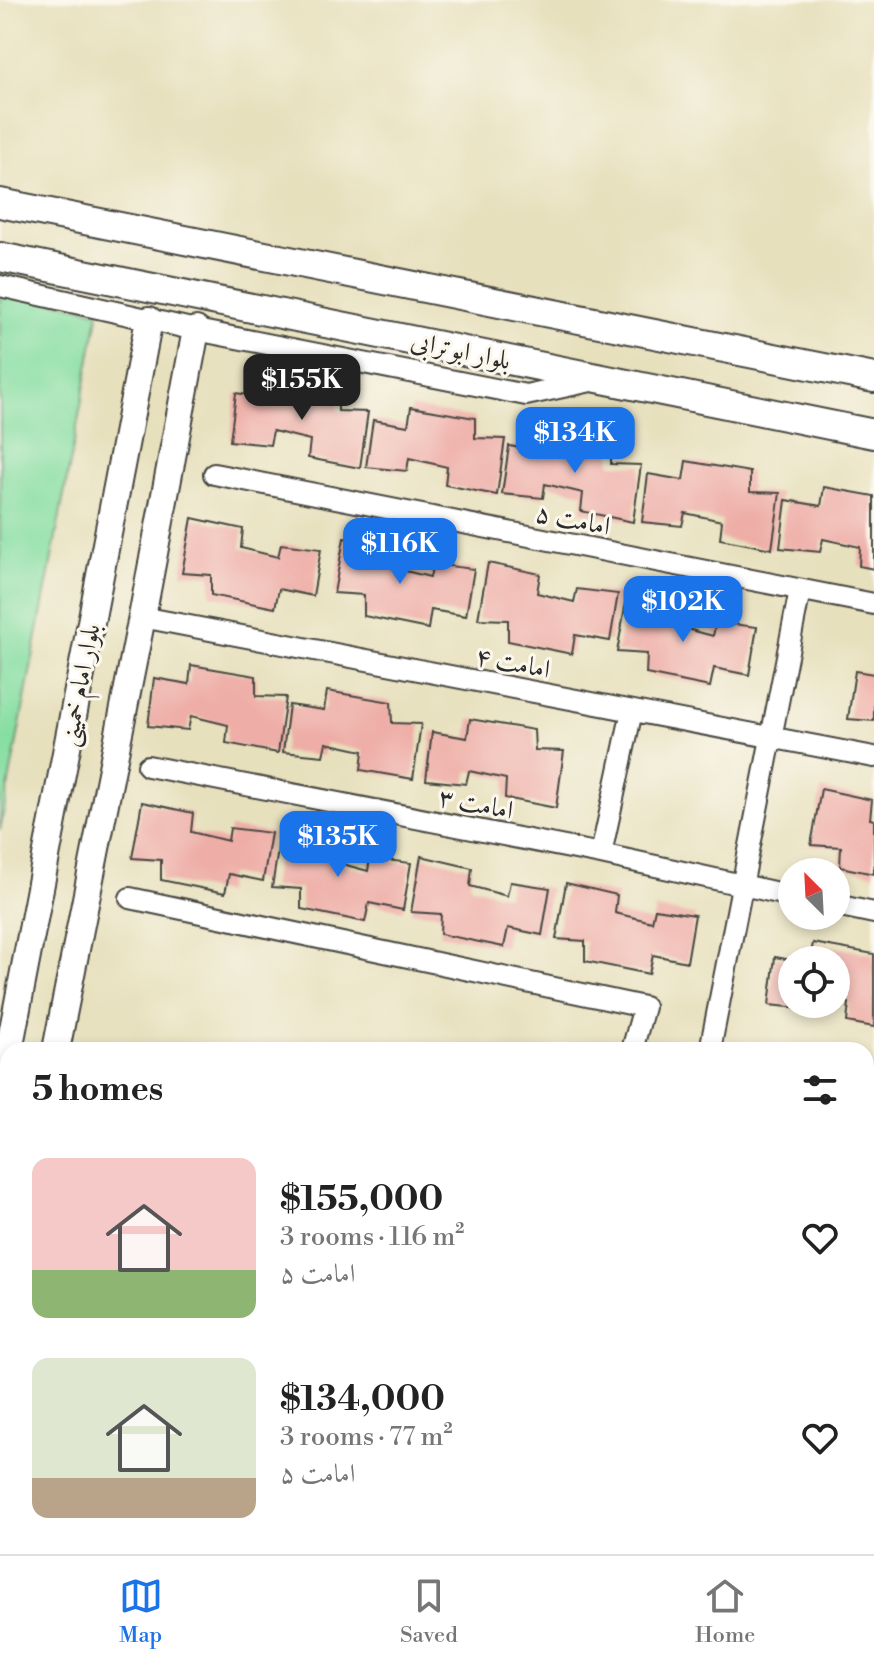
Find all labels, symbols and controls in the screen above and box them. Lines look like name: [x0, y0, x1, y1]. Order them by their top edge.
street label: بلوار ابوترابی: [407, 325, 514, 379]
pin: $155K: [246, 354, 358, 422]
text: $155K: [261, 364, 343, 396]
pin: $134K: [519, 407, 631, 475]
text: $134K: [534, 417, 616, 449]
street label: امامت ۵: [533, 497, 613, 543]
pin: $116K: [344, 518, 456, 586]
text: $116K: [361, 528, 439, 560]
pin: $102K: [627, 576, 739, 644]
text: $102K: [641, 586, 725, 618]
street label: بلوار امام خمینی: [52, 621, 113, 750]
street label: امامت ۴: [473, 640, 553, 686]
street label: امامت ۳: [436, 781, 516, 827]
pin: $135K: [282, 811, 394, 879]
text: $135K: [298, 821, 378, 853]
north arrow: [778, 858, 850, 930]
map controls: [778, 858, 850, 1018]
button: locate: [778, 946, 850, 1018]
icon: filters: [798, 1068, 842, 1112]
text: 5 homes: [32, 1069, 163, 1111]
text: $155,000: [280, 1179, 443, 1221]
icon: home: [96, 1190, 192, 1286]
icon: heart: [798, 1216, 842, 1260]
text: 3 rooms · 116 m²: [280, 1221, 464, 1253]
text: امامت ۵: [280, 1258, 355, 1290]
text: $134,000: [280, 1379, 445, 1421]
icon: home: [96, 1390, 192, 1486]
icon: heart: [798, 1416, 842, 1460]
text: 3 rooms · 77 m²: [280, 1421, 452, 1453]
text: امامت ۵: [280, 1458, 355, 1490]
tab: Map: [119, 1574, 163, 1649]
tab: Saved: [400, 1574, 458, 1649]
tab: Home: [695, 1574, 755, 1649]

